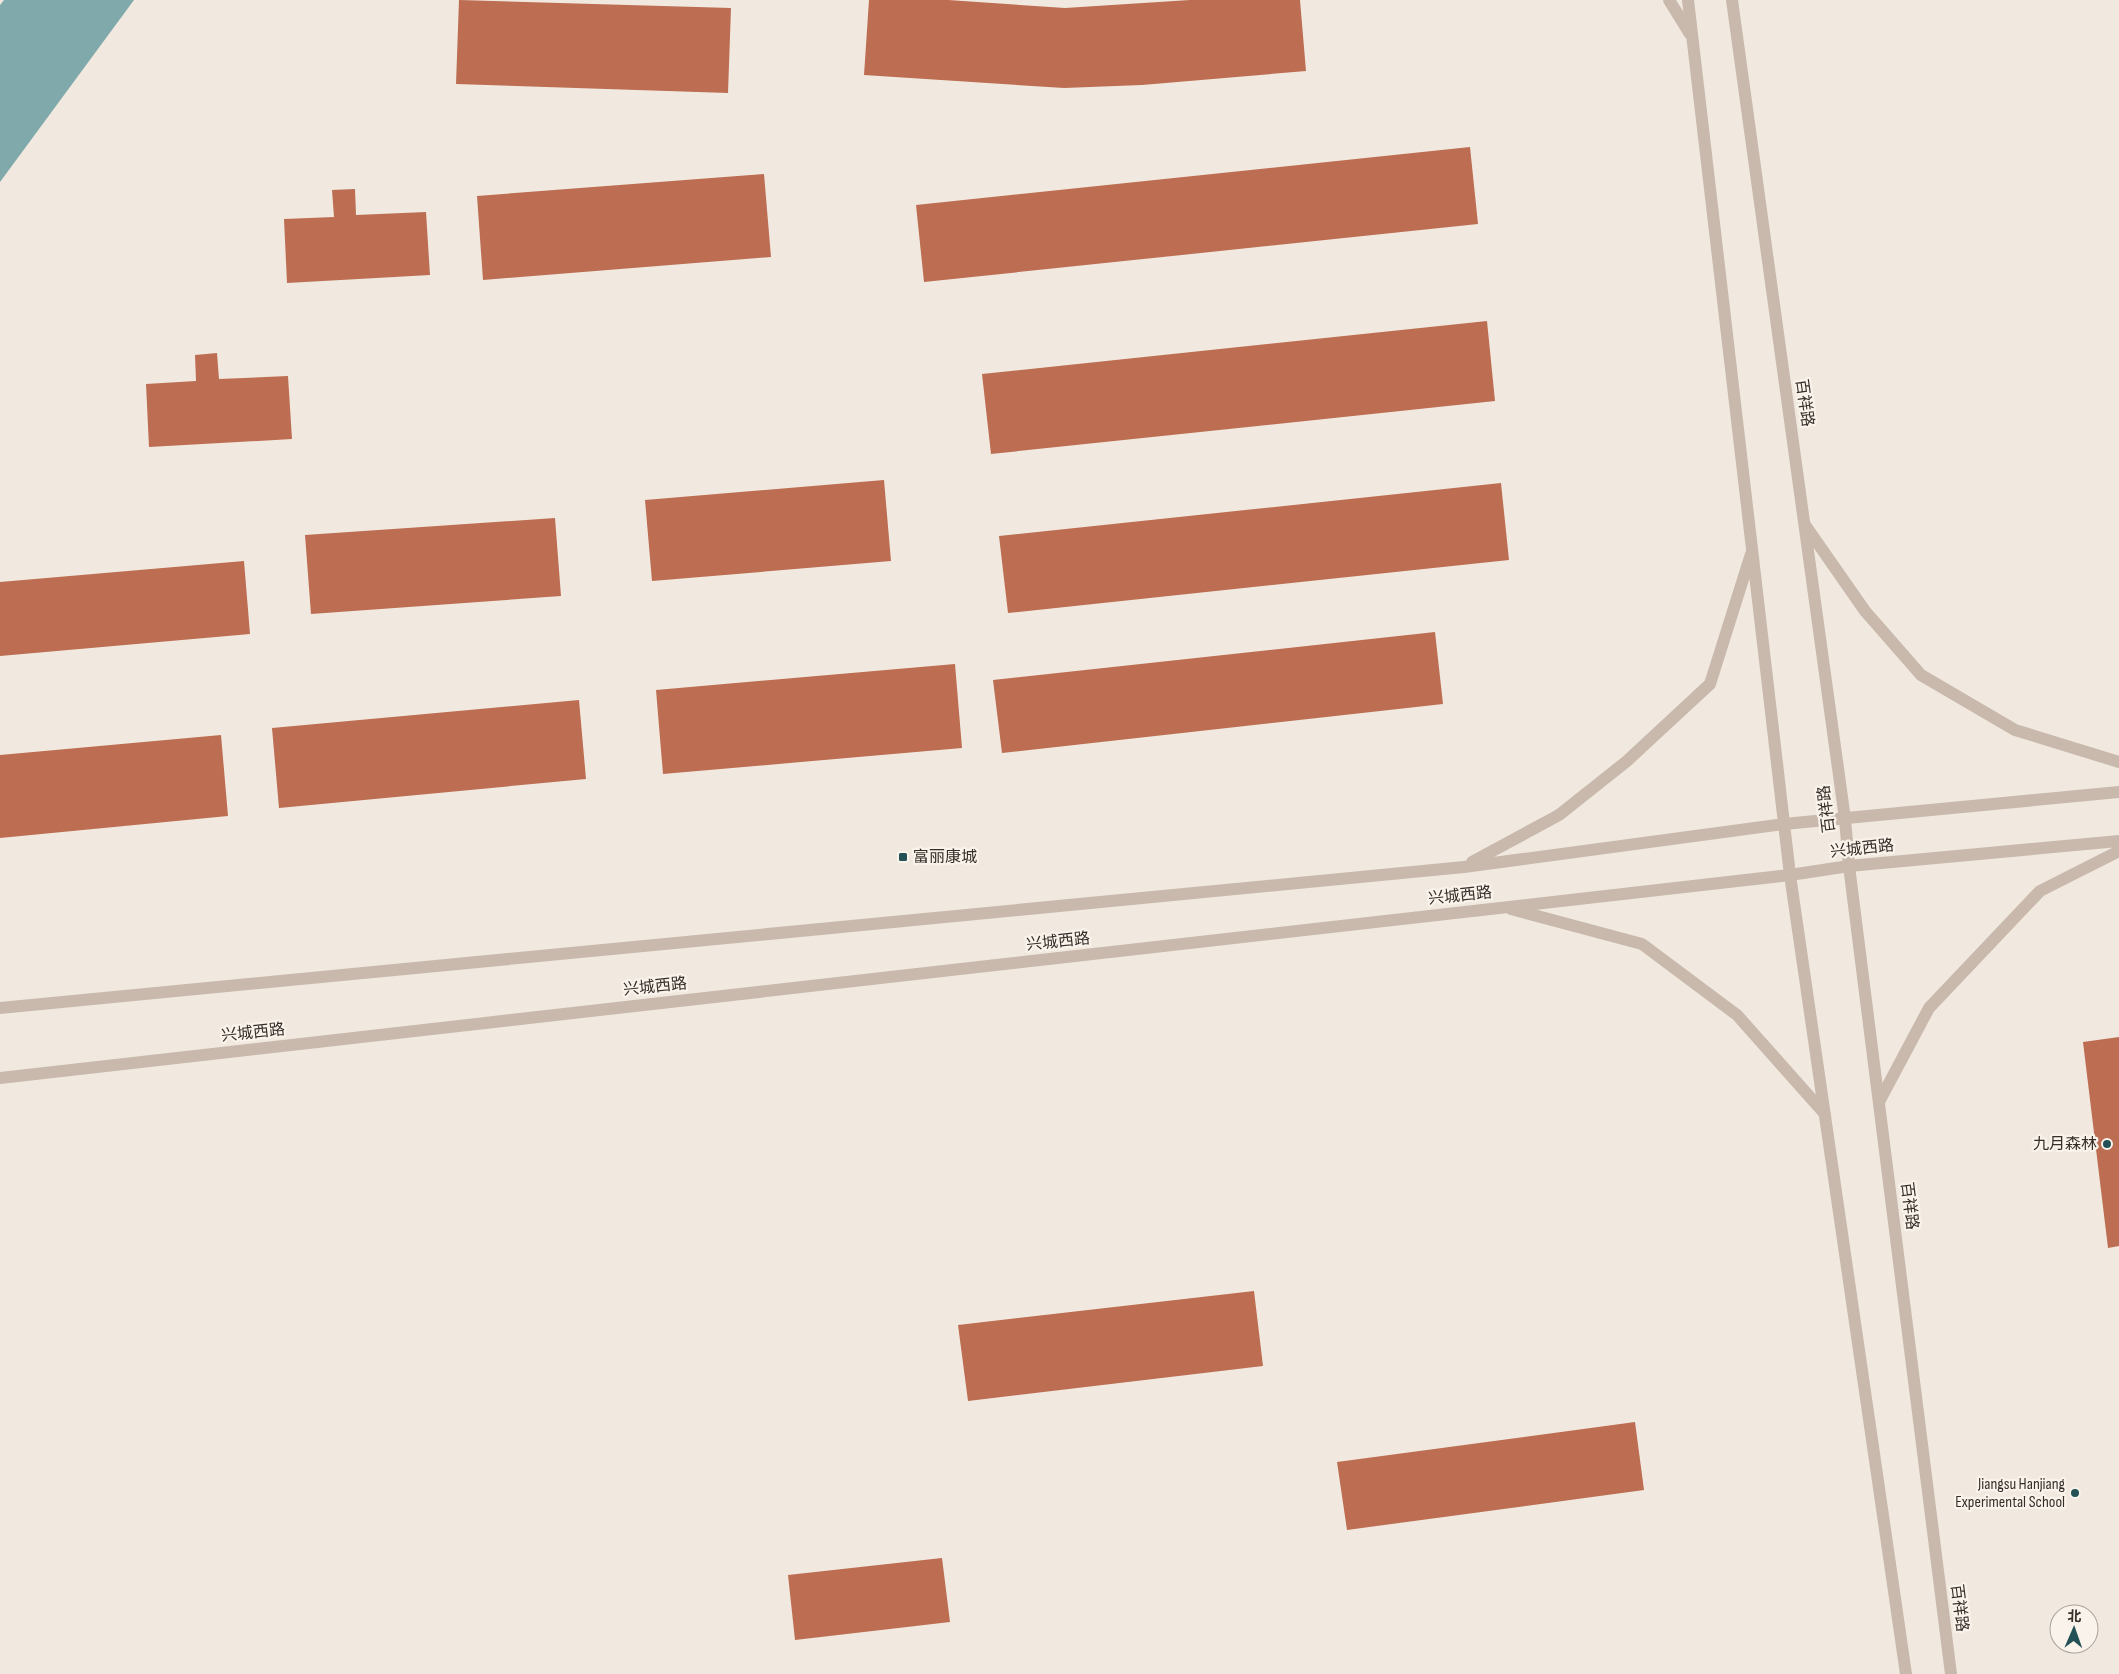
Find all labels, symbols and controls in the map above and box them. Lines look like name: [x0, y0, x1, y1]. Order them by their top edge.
street label: 百祥路: [1791, 378, 1817, 428]
street label: 百祥路: [1815, 784, 1839, 834]
street label: 兴城西路: [1829, 836, 1895, 862]
place label: 富丽康城: [913, 848, 977, 867]
marker: 富丽康城: [897, 851, 909, 863]
street label: 兴城西路: [1427, 883, 1493, 909]
street label: 兴城西路: [1025, 929, 1091, 955]
street label: 兴城西路: [622, 974, 688, 1000]
street label: 兴城西路: [220, 1020, 286, 1046]
place label: 九月森林: [2033, 1135, 2097, 1154]
marker: 九月森林: [2101, 1138, 2113, 1150]
street label: 百祥路: [1897, 1181, 1921, 1231]
place label: Jiangsu Hanjiang Experimental School: [1955, 1475, 2065, 1512]
marker: Jiangsu Hanjiang Experimental School: [2069, 1487, 2081, 1499]
street label: 百祥路: [1947, 1583, 1971, 1633]
north arrow: [2049, 1604, 2099, 1654]
text: 北: [2067, 1608, 2082, 1625]

